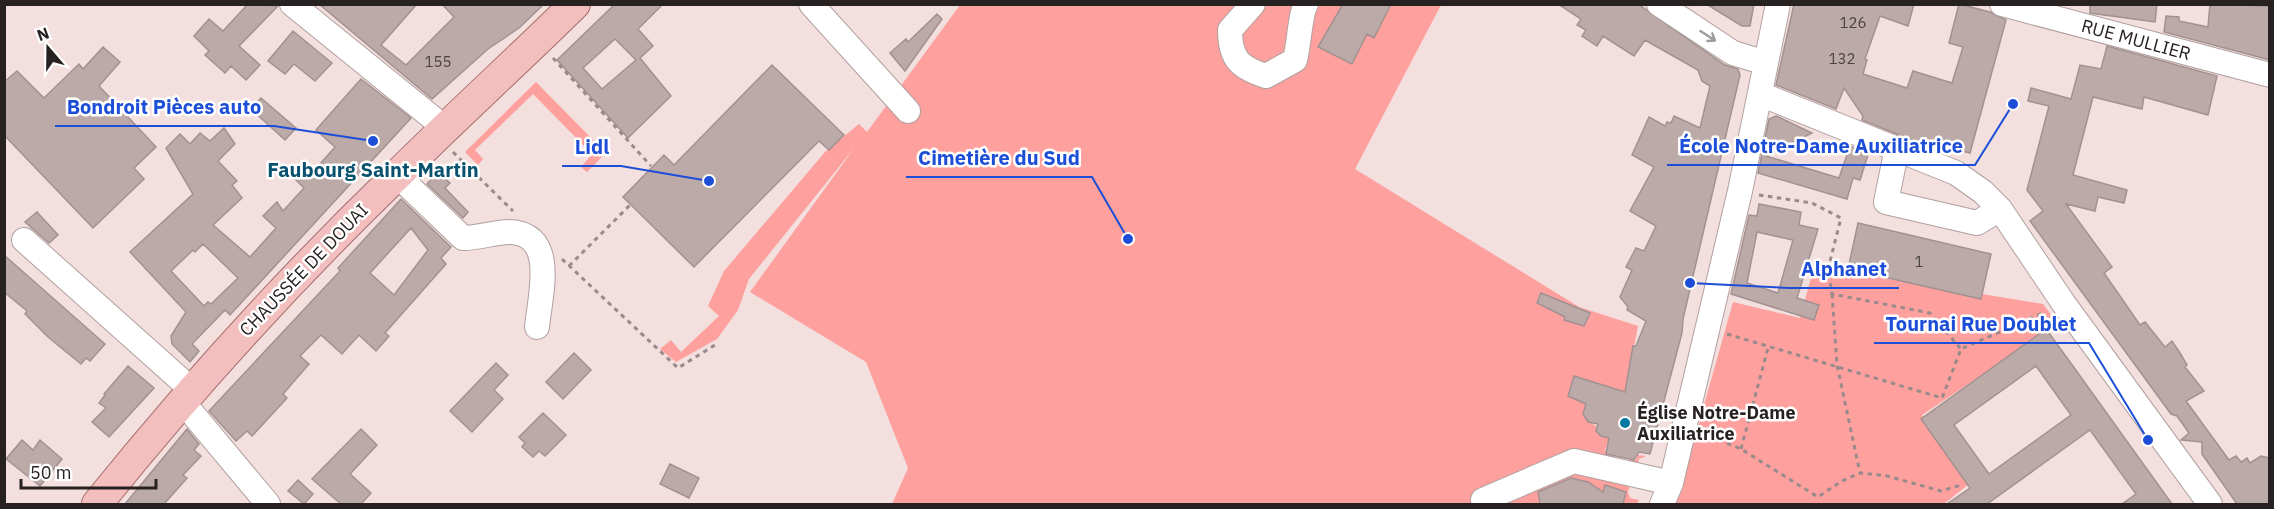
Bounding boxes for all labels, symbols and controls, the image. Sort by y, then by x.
house number: 126 [1839,13,1867,32]
street label: RUE MULLIER [2079,14,2193,65]
north arrow [18,18,78,78]
text: N [34,23,52,45]
one-way arrow [1699,31,1716,43]
house number: 132 [1828,49,1856,68]
house number: 155 [424,52,452,71]
callout: Bondroit Pièces auto [55,88,274,126]
text: Bondroit Pièces auto [67,93,261,120]
callout: École Notre-Dame Auxiliatrice [1667,127,1975,165]
callout: Lidl [562,128,621,166]
text: École Notre-Dame Auxiliatrice [1679,132,1963,159]
text: Lidl [575,133,609,160]
callout: Cimetière du Sud [906,139,1092,177]
text: Cimetière du Sud [918,144,1080,171]
district label: Faubourg Saint-Martin [267,156,479,183]
street label: CHAUSSÉE DE DOUAI [234,198,373,341]
callout: Alphanet [1789,250,1899,288]
house number: 1 [1914,252,1924,271]
text: Alphanet [1801,255,1887,282]
callout: Tournai Rue Doublet [1874,305,2089,343]
text: Tournai Rue Doublet [1885,310,2077,337]
place label: Église Notre-Dame Auxiliatrice [1637,400,1796,445]
marker: Église Notre-Dame Auxiliatrice [1618,416,1632,430]
scale bar [21,452,156,490]
text: 50 m [30,461,72,484]

